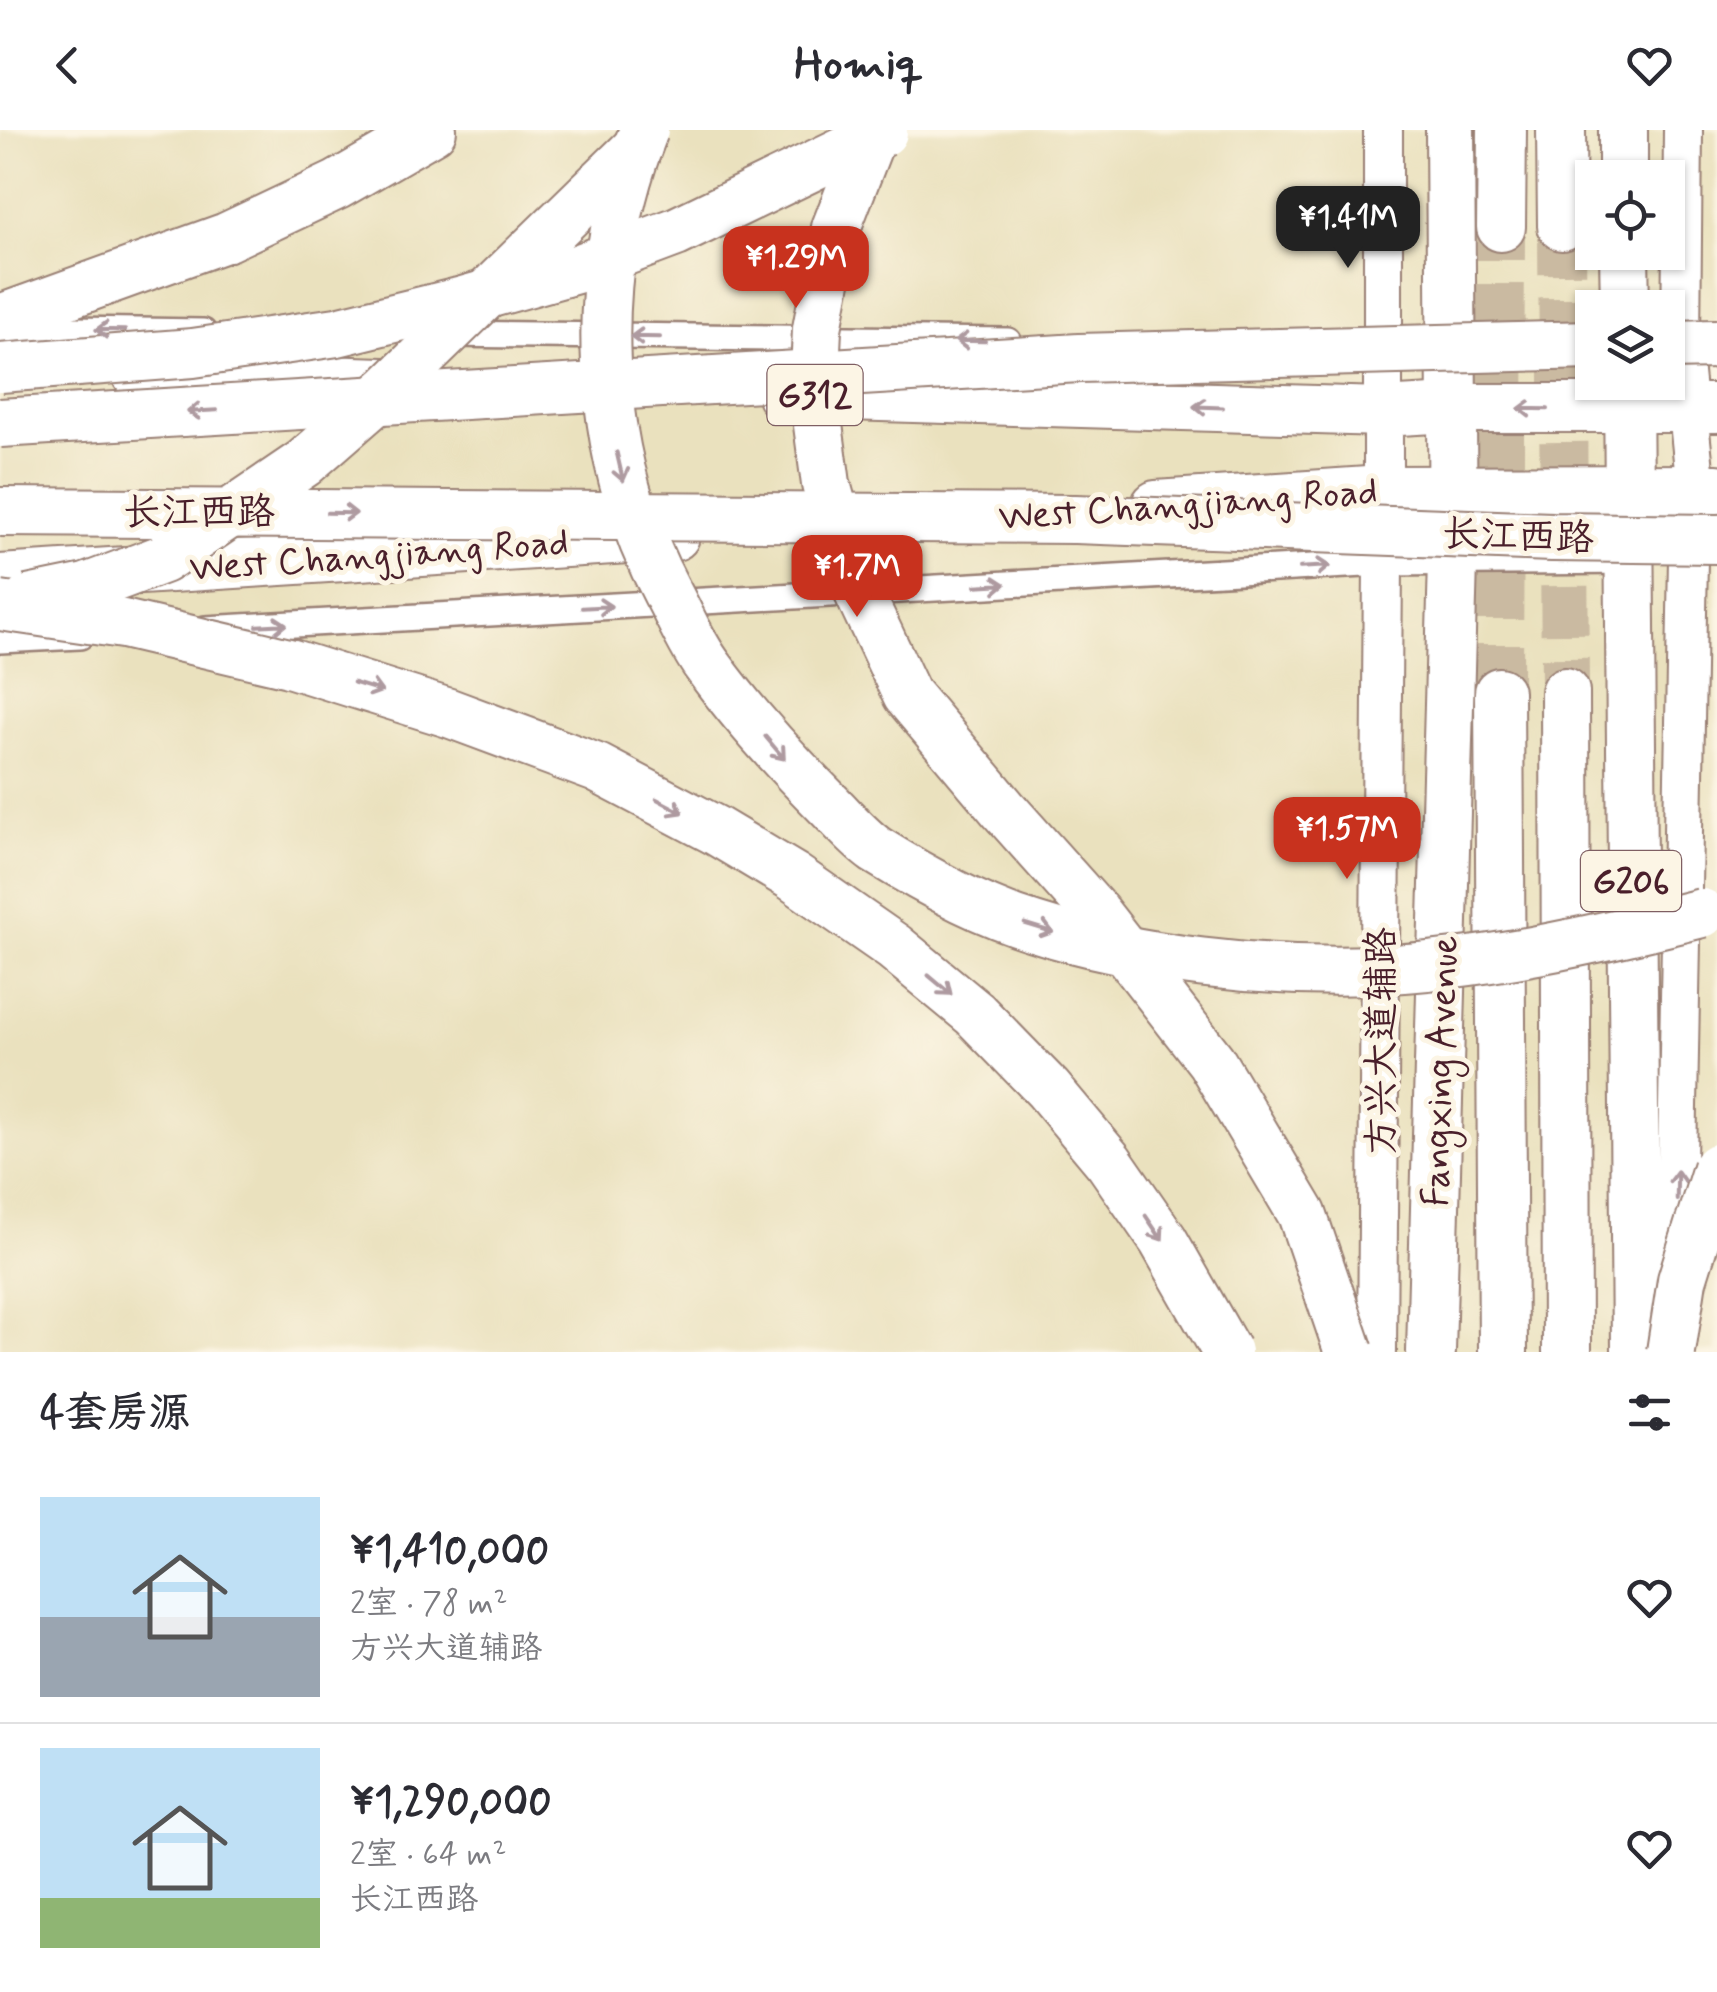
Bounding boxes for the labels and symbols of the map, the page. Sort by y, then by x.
pin: ¥1.41M [1267,186,1429,271]
pin: ¥1.29M [715,226,877,311]
one-way arrow [95,321,127,340]
one-way arrow [630,328,662,346]
one-way arrow [955,331,987,350]
road number: G312 [768,365,862,425]
one-way arrow [1192,397,1224,416]
one-way arrow [1517,400,1549,419]
one-way arrow [186,402,218,421]
one-way arrow [612,450,631,482]
street label: West Changjiang Road [997,468,1379,543]
street label: 长江西路 [123,489,275,538]
one-way arrow [326,503,358,522]
street label: 长江西路 [1441,510,1595,565]
street label: West Changjiang Road [188,519,570,594]
pin: ¥1.7M [787,535,927,620]
one-way arrow [1299,557,1331,576]
one-way arrow [974,575,1007,594]
one-way arrow [580,597,612,616]
one-way arrow [256,615,288,634]
one-way arrow [352,680,383,698]
one-way arrow [763,735,785,761]
one-way arrow [654,797,684,816]
pin: ¥1.57M [1266,797,1428,882]
road number: G206 [1581,851,1681,911]
one-way arrow [1023,920,1054,938]
street label: 方兴大道辅路 [1358,927,1407,1155]
street label: Fangxing Avenue [1412,935,1475,1208]
one-way arrow [927,974,952,997]
one-way arrow [1667,1169,1686,1201]
one-way arrow [1143,1213,1164,1241]

